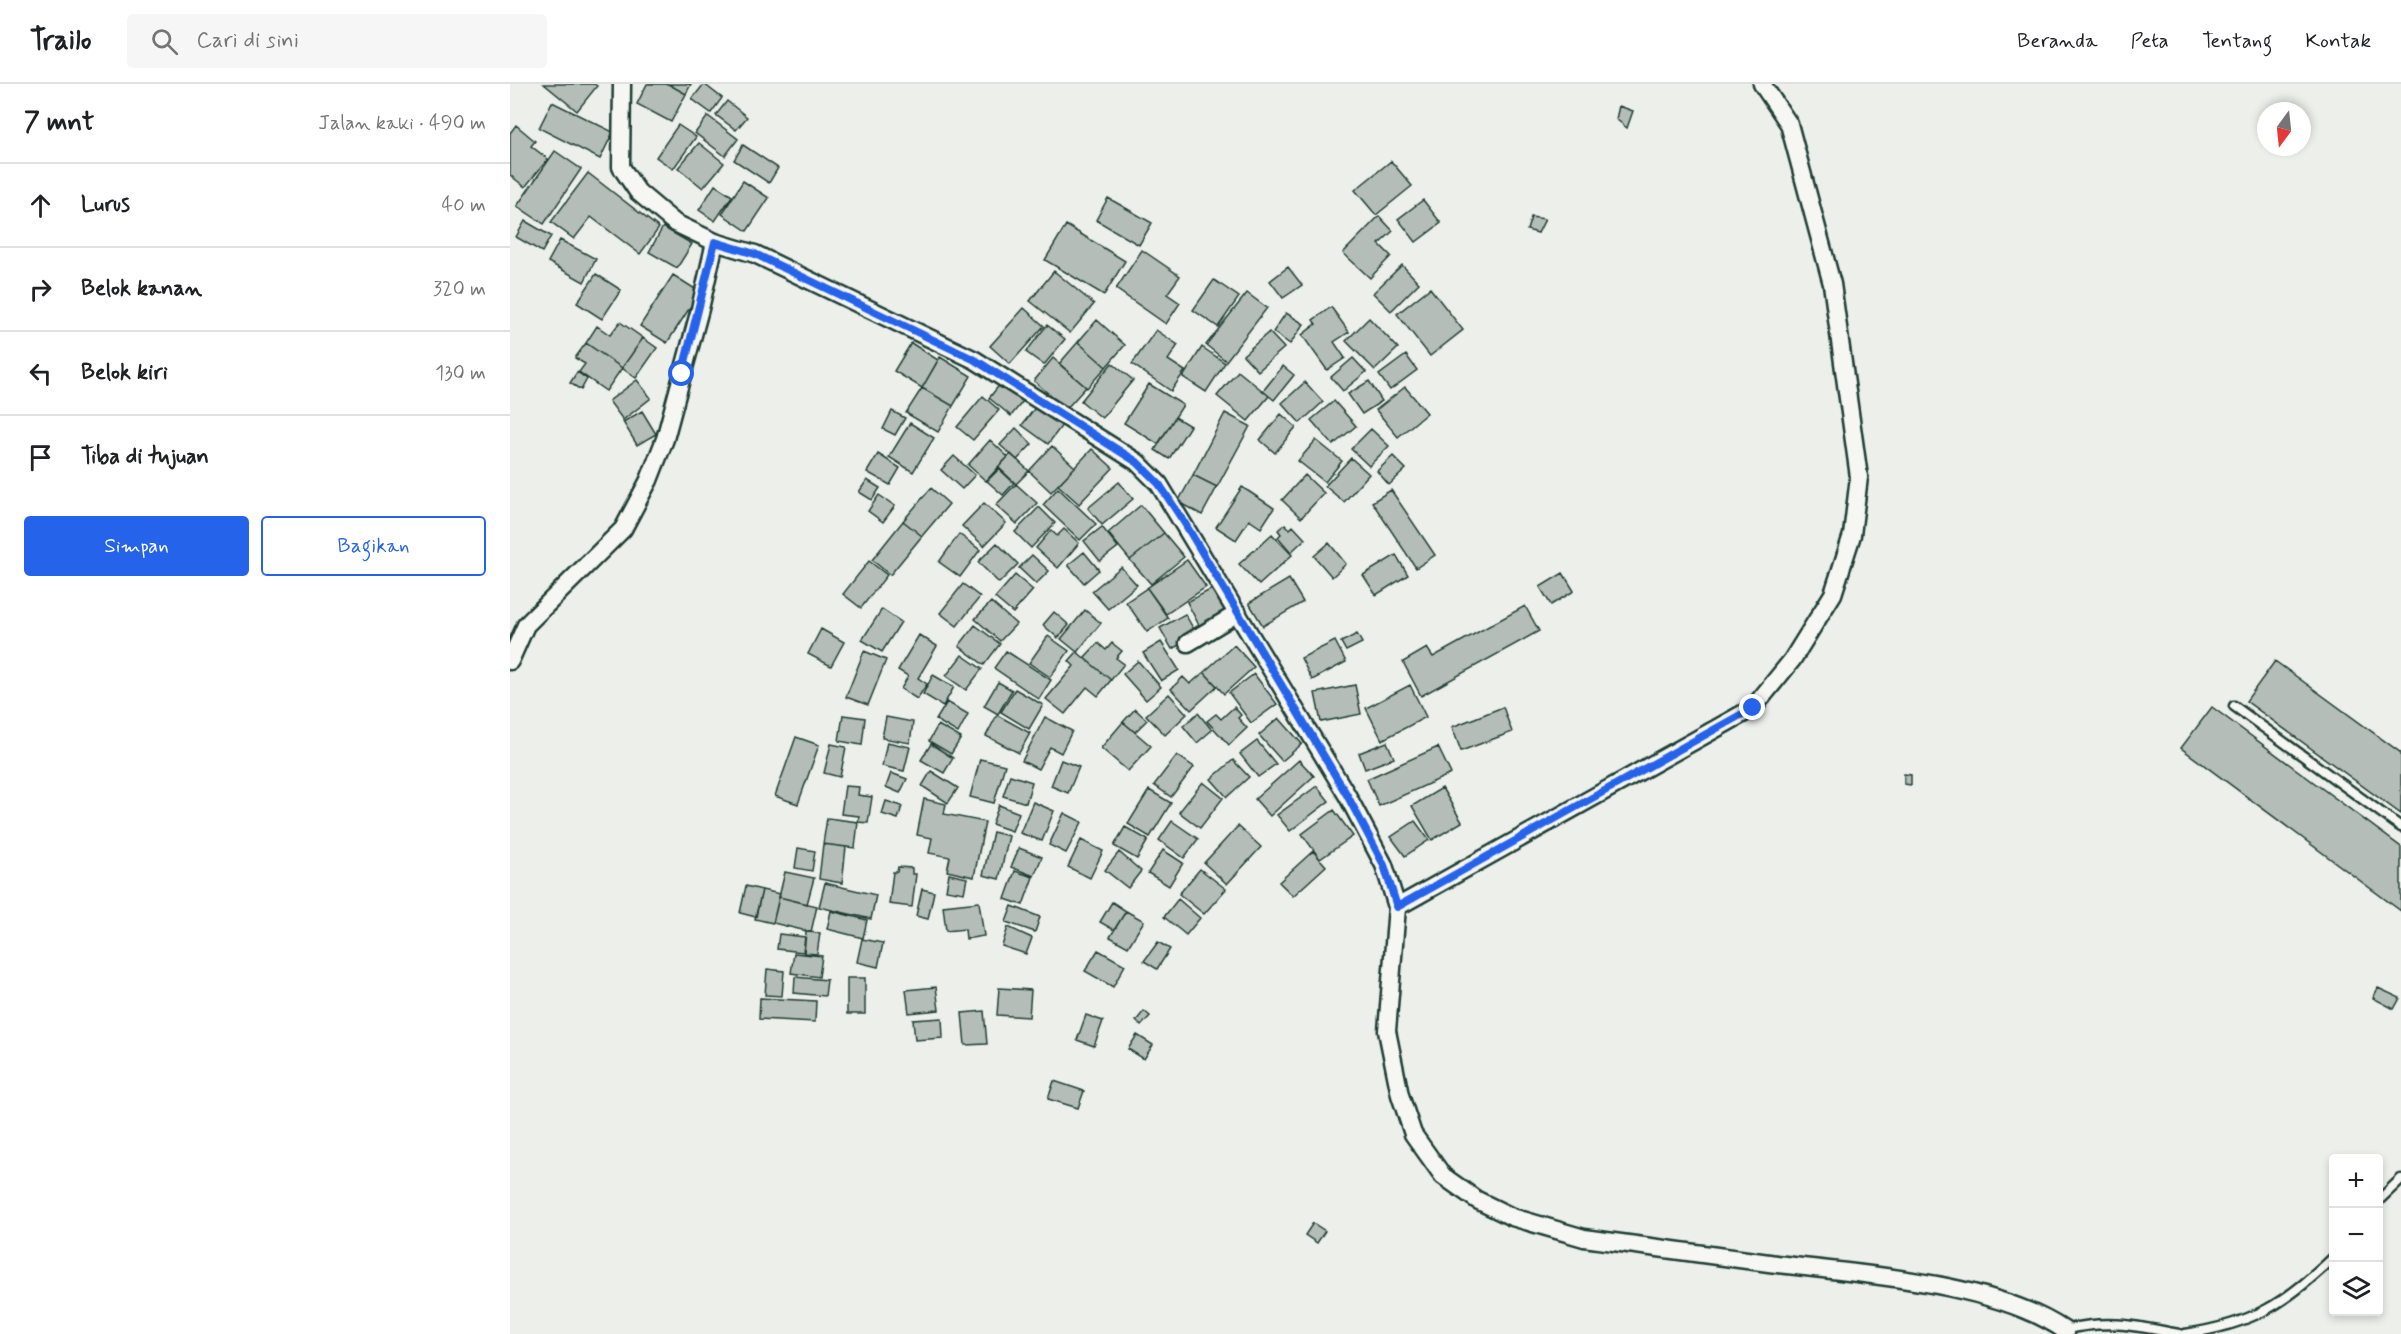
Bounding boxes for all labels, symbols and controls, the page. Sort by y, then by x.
search box [127,14,547,68]
text: Trailo [30,23,91,60]
icon: search [148,25,181,58]
text: Cari di sini [196,27,299,55]
text: Beranda [2017,27,2098,55]
text: Peta [2131,27,2169,55]
text: Tentang [2202,27,2272,55]
text: Kontak [2305,27,2371,55]
north arrow [2257,102,2311,156]
text: 7 mnt [24,106,94,140]
text: Jalan kaki · 490 m [318,110,486,137]
icon: ahead [24,189,57,222]
text: Lurus [81,191,130,219]
text: 40 m [442,192,486,219]
icon: right [24,273,57,306]
text: Belok kanan [81,275,202,303]
text: 320 m [433,276,486,303]
icon: left [24,357,57,390]
text: Belok kiri [81,359,168,387]
text: 130 m [435,360,486,387]
route start [668,360,694,386]
icon: arrive [24,441,57,474]
text: Tiba di tujuan [81,443,209,471]
button: Simpan [24,516,249,576]
button: Bagikan [261,516,486,576]
route end [1739,694,1765,720]
map controls [2329,1154,2383,1316]
button: + [2329,1154,2383,1208]
button: − [2329,1208,2383,1262]
button: layers [2329,1262,2383,1316]

